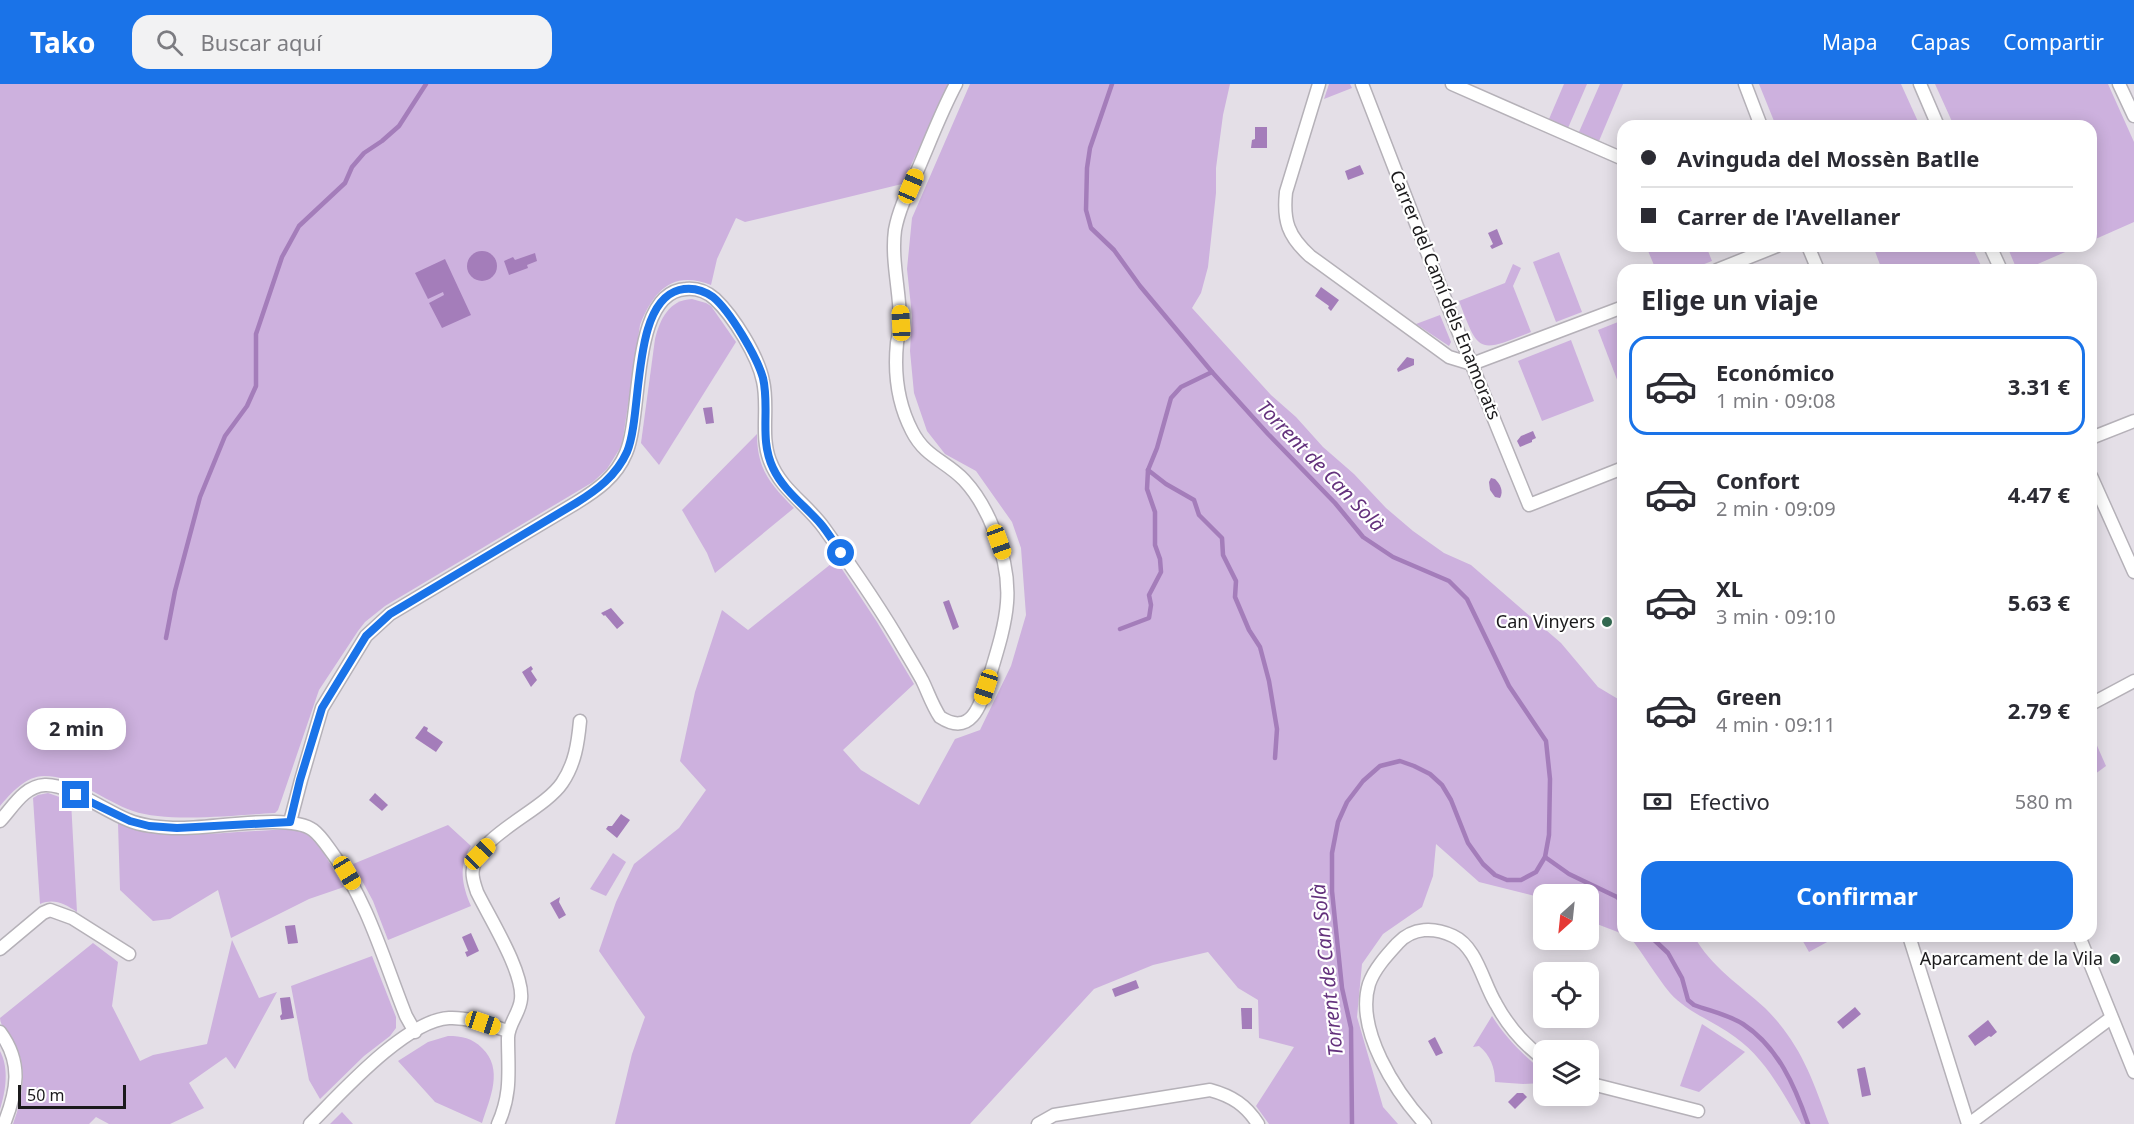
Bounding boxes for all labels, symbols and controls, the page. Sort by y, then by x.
search box [132,15,552,69]
text: Tako [30,23,96,61]
icon: search [153,26,186,59]
text: Buscar aquí [201,27,322,57]
text: Mapa [1822,28,1878,56]
text: Capas [1911,28,1970,56]
text: Compartir [2003,28,2104,56]
text: Avinguda del Mossèn Batlle [1677,143,1979,173]
car [896,166,926,206]
street label: Carrer del Camí dels Enamorats [1385,166,1507,423]
text: Carrer de l'Avellaner [1677,201,1900,231]
text: Elige un viaje [1641,281,1818,318]
car [891,305,911,341]
text: Económico [1716,357,1835,387]
icon: car [1644,359,1698,413]
text: 3.31 € [2008,371,2070,401]
text: 1 min · 09:08 [1716,387,1836,414]
water label: Torrent de Can Solà [1251,394,1391,537]
text: Confort [1716,465,1800,495]
icon: car [1644,467,1698,521]
text: 4.47 € [2008,479,2070,509]
text: 2 min · 09:09 [1716,495,1836,522]
car [984,522,1014,562]
route start [827,539,854,566]
text: XL [1716,573,1743,603]
icon: car [1644,575,1698,629]
text: 5.63 € [2008,587,2070,617]
text: 3 min · 09:10 [1716,603,1836,630]
place label: Can Vinyers [1496,609,1595,633]
marker: Can Vinyers [1600,615,1614,629]
car [972,667,1000,707]
text: Green [1716,681,1782,711]
icon: car [1644,683,1698,737]
text: 2.79 € [2008,695,2070,725]
callout: 2 min [26,708,125,750]
text: 4 min · 09:11 [1716,711,1836,738]
text: 2 min [49,715,104,742]
route end [62,781,89,808]
icon: cash [1641,785,1674,818]
text: Efectivo [1689,786,1770,816]
text: 580 m [2015,788,2073,815]
car [461,835,499,873]
car [330,853,364,893]
button: Confirmar [1641,861,2073,930]
water label: Torrent de Can Solà [1304,882,1349,1058]
north arrow [1533,884,1599,950]
map controls [1533,884,1599,1106]
place label: Aparcament de la Vila [1920,946,2103,970]
marker: Aparcament de la Vila [2108,952,2122,966]
button: locate [1533,962,1599,1028]
car [463,1009,503,1037]
button: layers [1533,1040,1599,1106]
scale bar [18,1082,126,1110]
text: 50 m [27,1084,64,1106]

